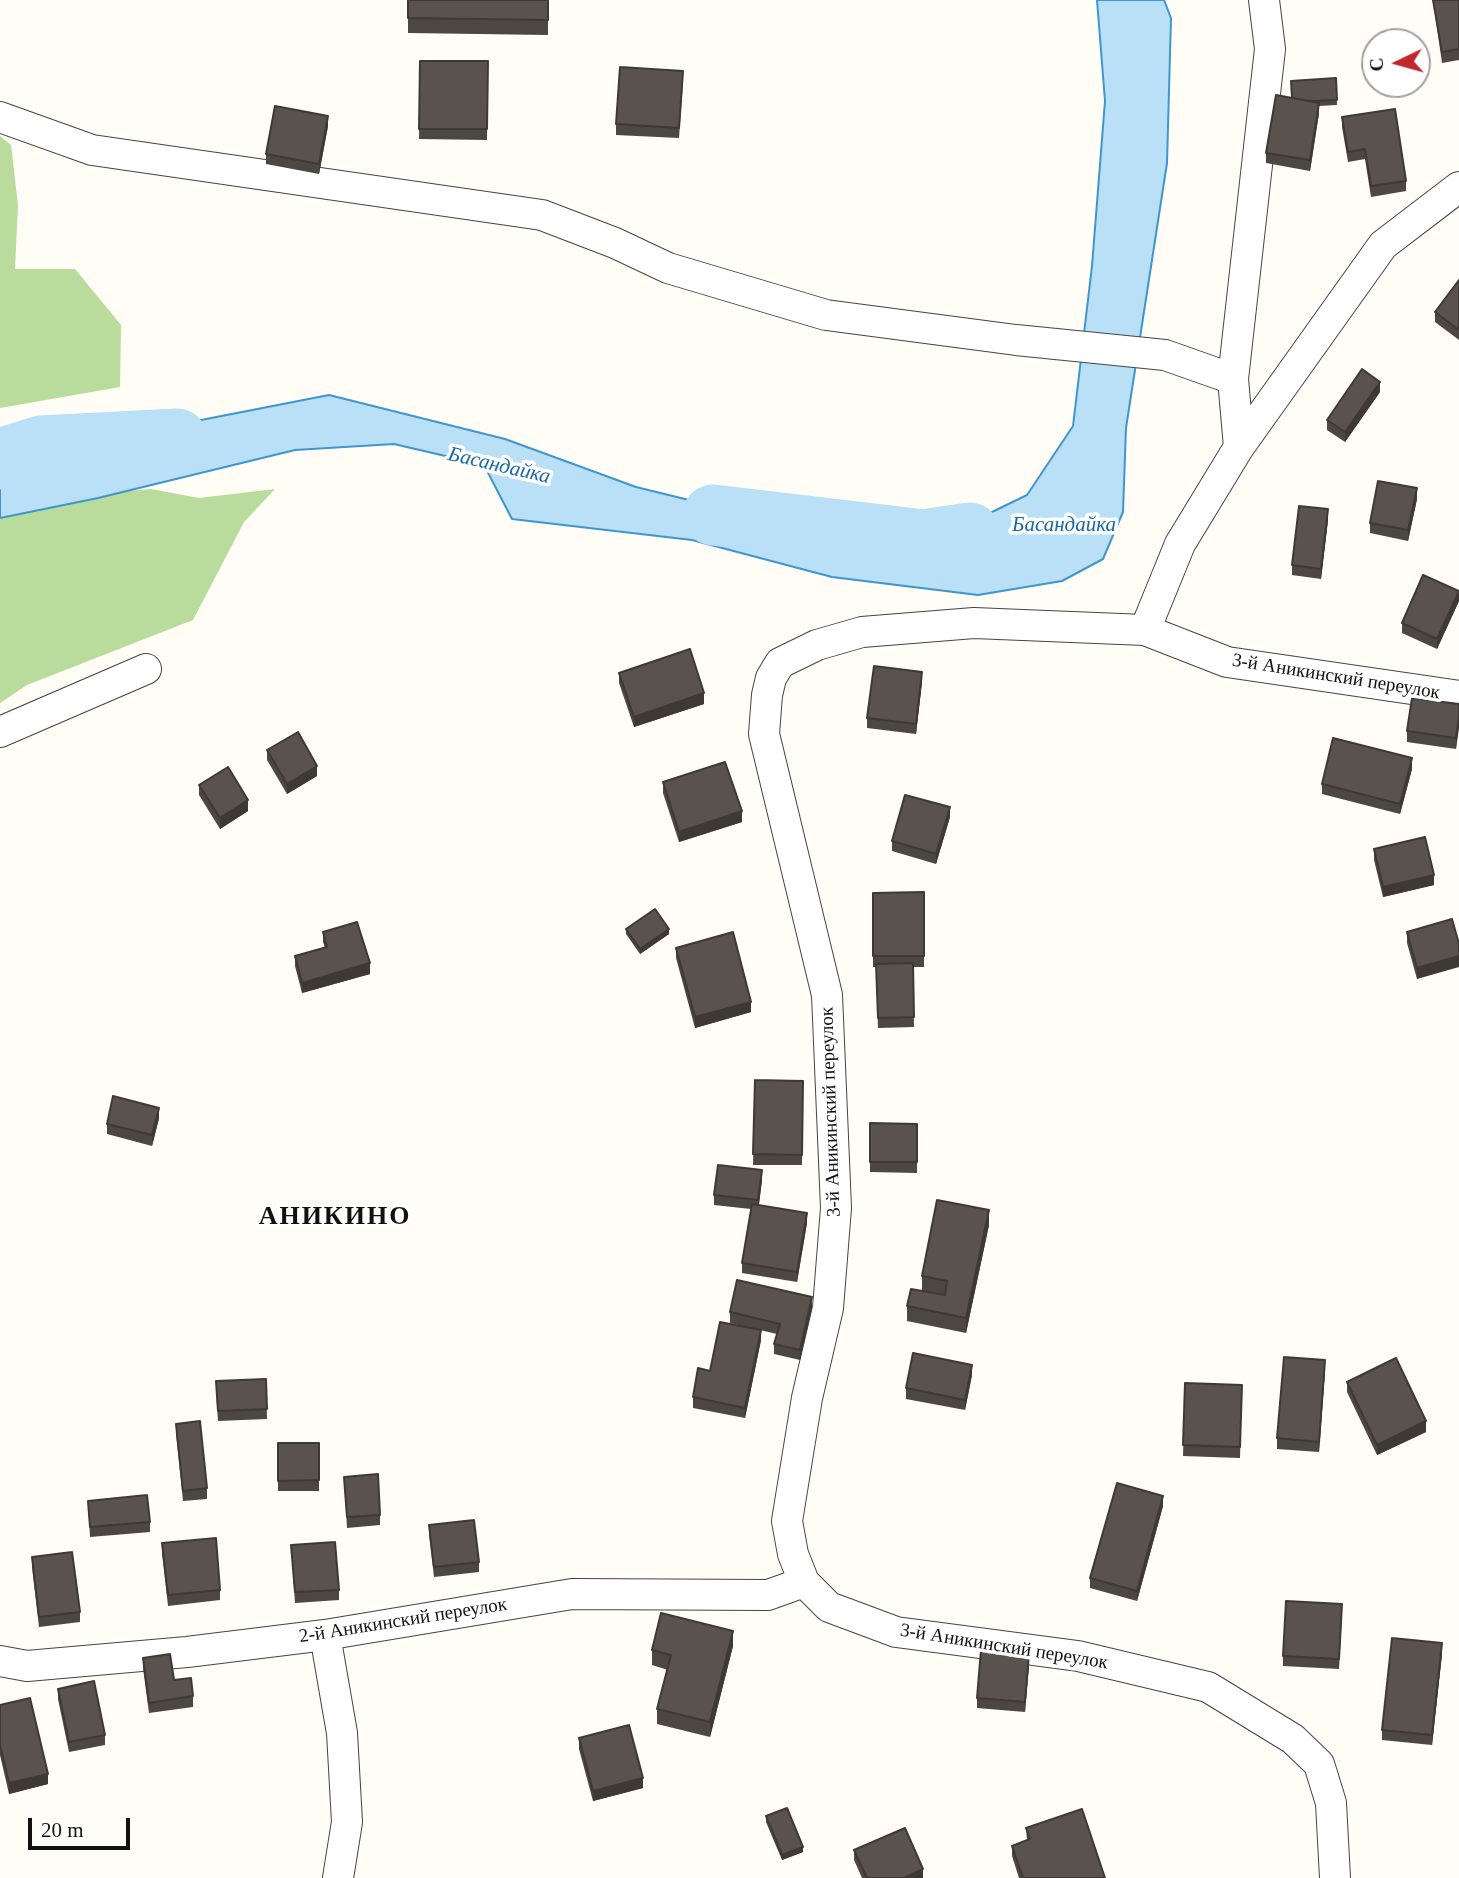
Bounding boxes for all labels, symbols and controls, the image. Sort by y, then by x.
north arrow [1361,28,1431,98]
text: С [1366,57,1388,72]
water label: Басандайка [445,442,553,490]
water label: Басандайка [1012,512,1116,538]
street label: 3-й Аникинский переулок [1230,649,1442,705]
street label: 3-й Аникинский переулок [816,1007,846,1217]
district label: АНИКИНО [260,1201,410,1233]
street label: 2-й Аникинский переулок [297,1593,509,1649]
street label: 3-й Аникинский переулок [898,1619,1110,1675]
scale bar [32,1804,133,1848]
text: 20 m [41,1818,84,1842]

